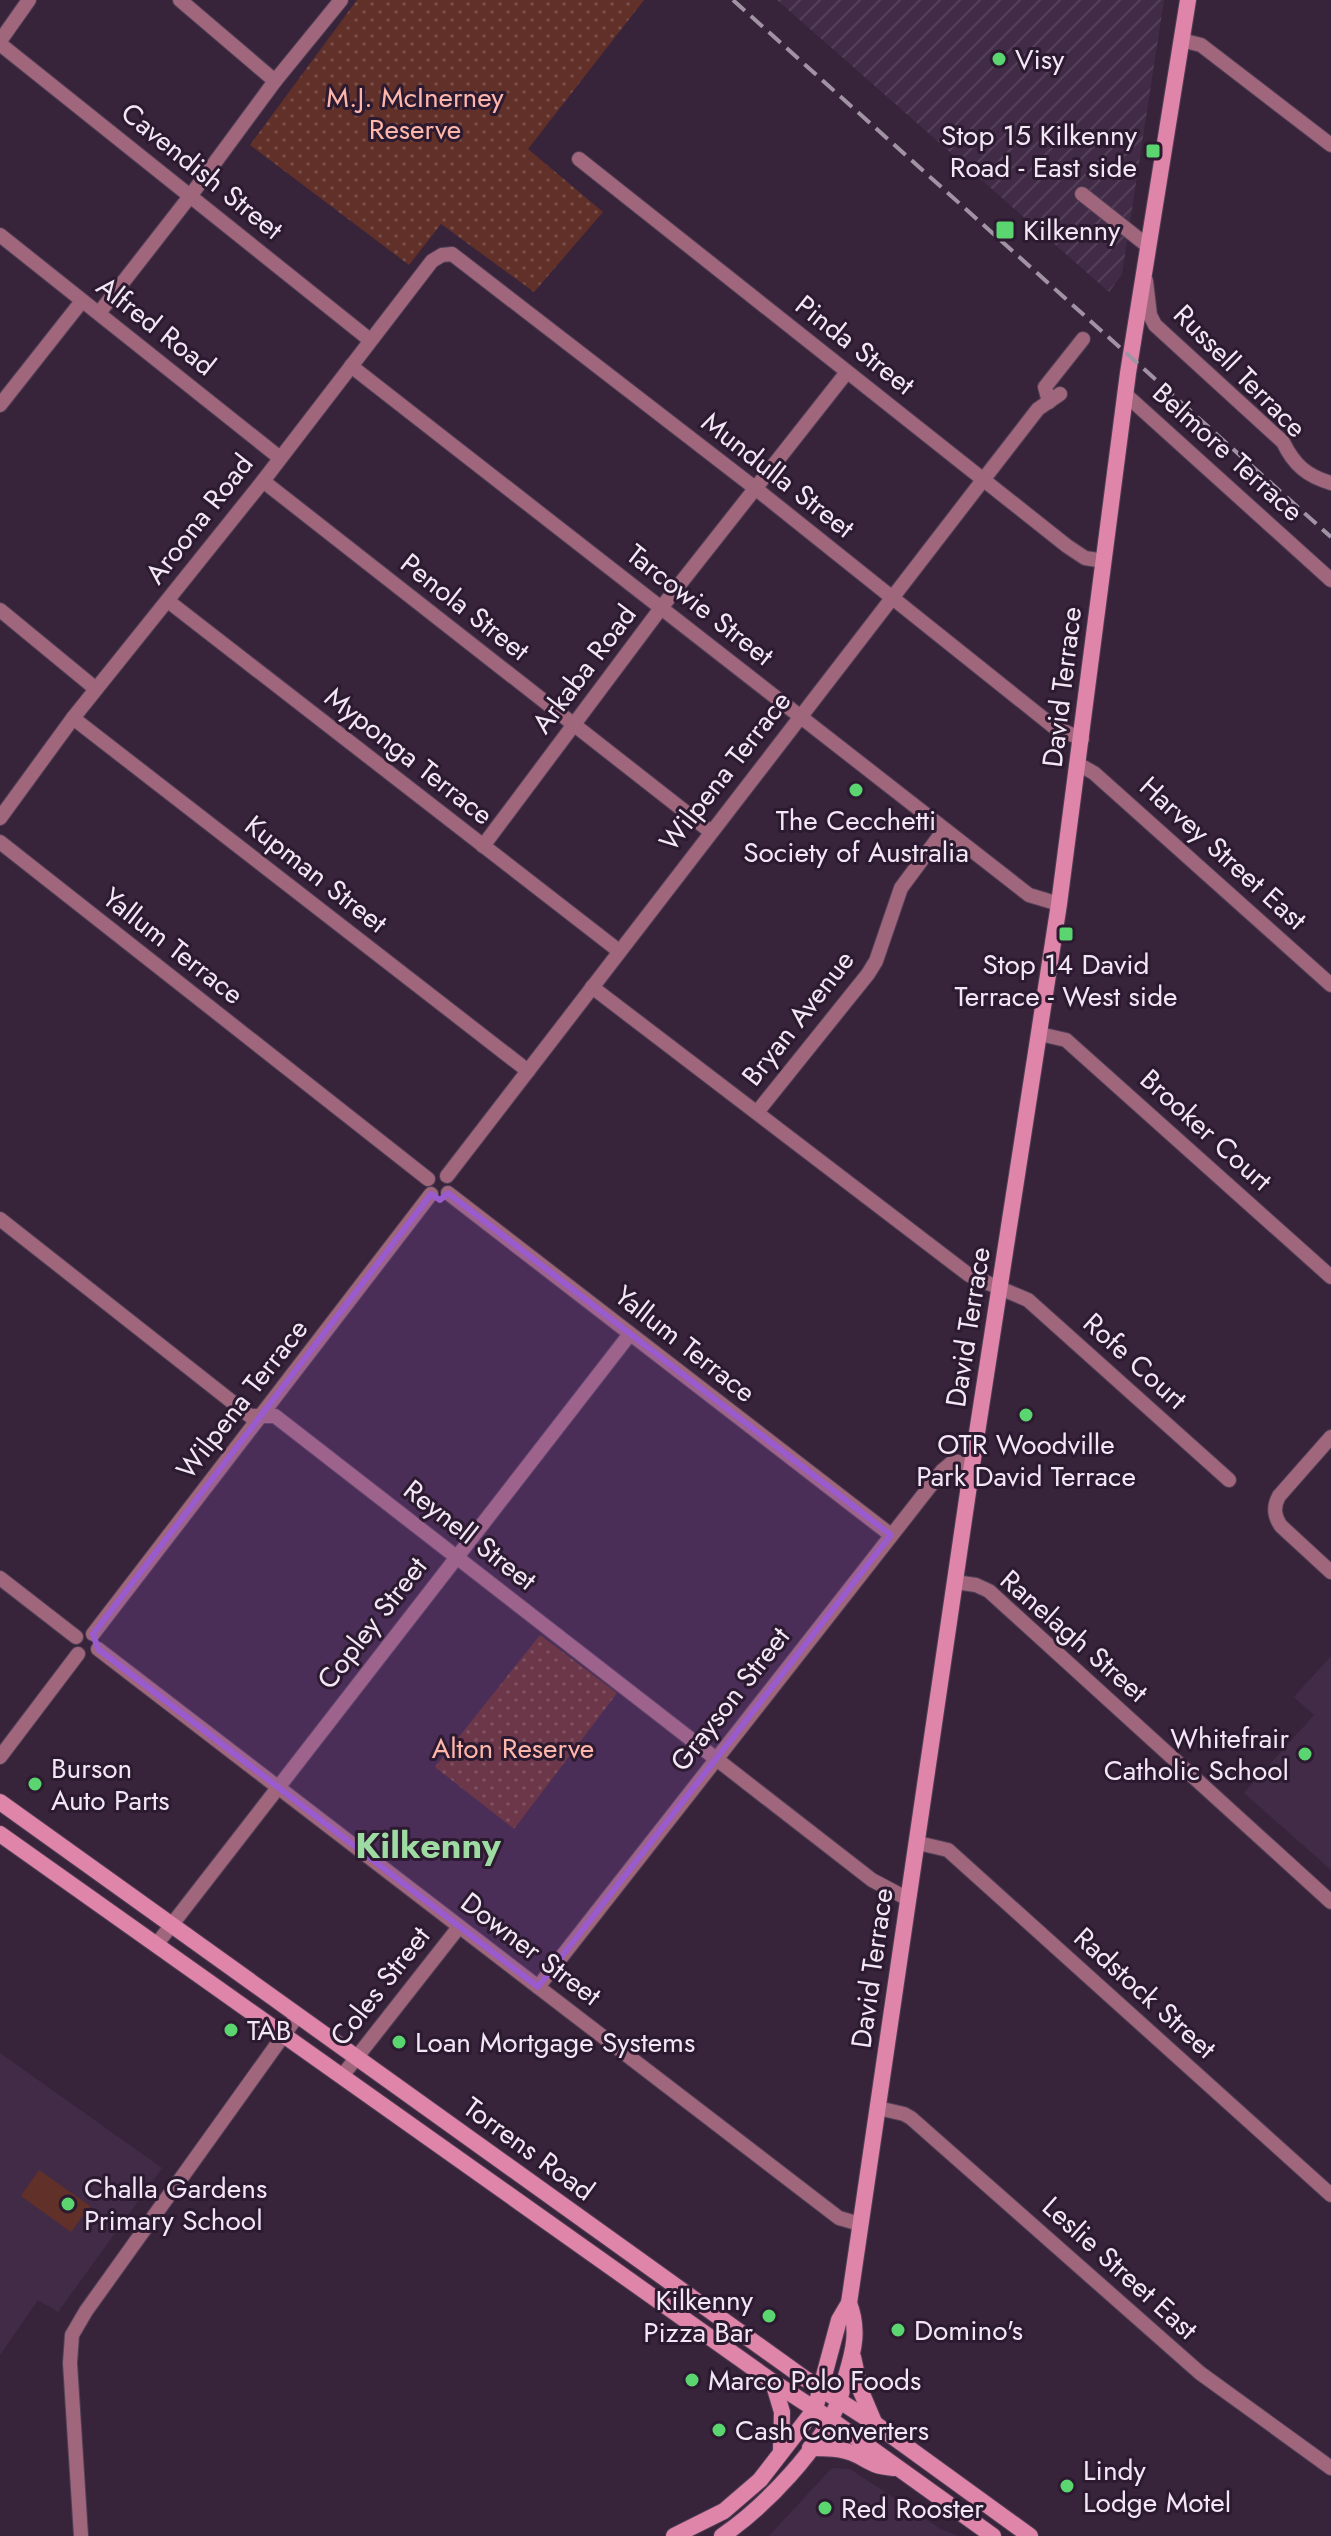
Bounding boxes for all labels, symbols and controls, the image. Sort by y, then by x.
place label: Visy [1015,39,1065,80]
marker: Visy [990,50,1008,68]
park label: M.J. McInerney Reserve [326,77,504,150]
street label: Cavendish Street [112,93,292,249]
place label: Stop 15 Kilkenny Road - East side [941,115,1138,188]
marker: Stop 15 Kilkenny Road - East side [1144,142,1162,160]
place label: Kilkenny [1023,210,1121,251]
marker: Kilkenny [994,219,1016,241]
street label: Alfred Road [88,266,224,386]
street label: Pinda Street [786,285,924,405]
street label: Russell Terrace [1164,295,1316,447]
street label: Belmore Terrace [1143,373,1313,531]
street label: Mundulla Street [693,402,863,548]
street label: Aroona Road [135,445,263,593]
street label: Tarcowie Street [618,534,783,676]
street label: Penola Street [392,543,539,671]
street label: Arkaba Road [522,596,646,742]
street label: David Terrace [1032,604,1092,770]
street label: Myponga Terrace [316,677,502,835]
street label: Wilpena Terrace [649,682,801,860]
street label: Harvey Street East [1130,767,1316,940]
marker: The Cecchetti Society of Australia [847,781,865,799]
place label: The Cecchetti Society of Australia [743,800,969,873]
street label: Kupman Street [236,805,396,943]
street label: Yallum Terrace [94,878,252,1014]
marker: Stop 14 David Terrace - West side [1057,925,1075,943]
street label: Bryan Avenue [732,941,864,1095]
place label: Stop 14 David Terrace - West side [954,944,1178,1017]
street label: Brooker Court [1131,1059,1281,1201]
street label: David Terrace [935,1244,1001,1410]
street label: Yallum Terrace [606,1276,764,1412]
street label: Rofe Court [1074,1303,1196,1419]
street label: Wilpena Terrace [166,1310,318,1488]
marker: OTR Woodville Park David Terrace [1017,1406,1035,1424]
place label: OTR Woodville Park David Terrace [916,1424,1136,1497]
street label: Reynell Street [395,1470,546,1600]
street label: Copley Street [307,1548,437,1698]
street label: Ranelagh Street [991,1560,1157,1712]
street label: Grayson Street [660,1618,800,1780]
place label: Whitefrair Catholic School [1104,1718,1289,1791]
park label: Alton Reserve [432,1728,594,1769]
marker: Whitefrair Catholic School [1296,1745,1314,1763]
place label: Burson Auto Parts [51,1748,170,1821]
marker: Burson Auto Parts [26,1775,44,1793]
district label: Kilkenny [355,1819,502,1871]
street label: Downer Street [452,1882,610,2016]
street label: David Terrace [840,1885,904,2051]
street label: Coles Street [320,1917,440,2055]
street label: Radstock Street [1065,1918,1226,2068]
place label: TAB [247,2010,291,2051]
marker: TAB [222,2021,240,2039]
place label: Loan Mortgage Systems [415,2022,695,2063]
marker: Loan Mortgage Systems [390,2033,408,2051]
street label: Torrens Road [455,2087,603,2211]
place label: Challa Gardens Primary School [84,2168,267,2241]
street label: Leslie Street East [1033,2187,1207,2349]
marker: Challa Gardens Primary School [59,2195,77,2213]
place label: Kilkenny Pizza Bar [643,2280,754,2353]
marker: Kilkenny Pizza Bar [760,2307,778,2325]
place label: Domino's [914,2310,1023,2351]
marker: Domino's [889,2321,907,2339]
place label: Marco Polo Foods [708,2360,921,2401]
marker: Marco Polo Foods [683,2371,701,2389]
place label: Cash Converters [735,2410,929,2451]
marker: Cash Converters [710,2421,728,2439]
place label: Lindy Lodge Motel [1083,2450,1231,2523]
marker: Lindy Lodge Motel [1058,2477,1076,2495]
place label: Red Rooster [841,2488,984,2529]
marker: Red Rooster [816,2499,834,2517]

